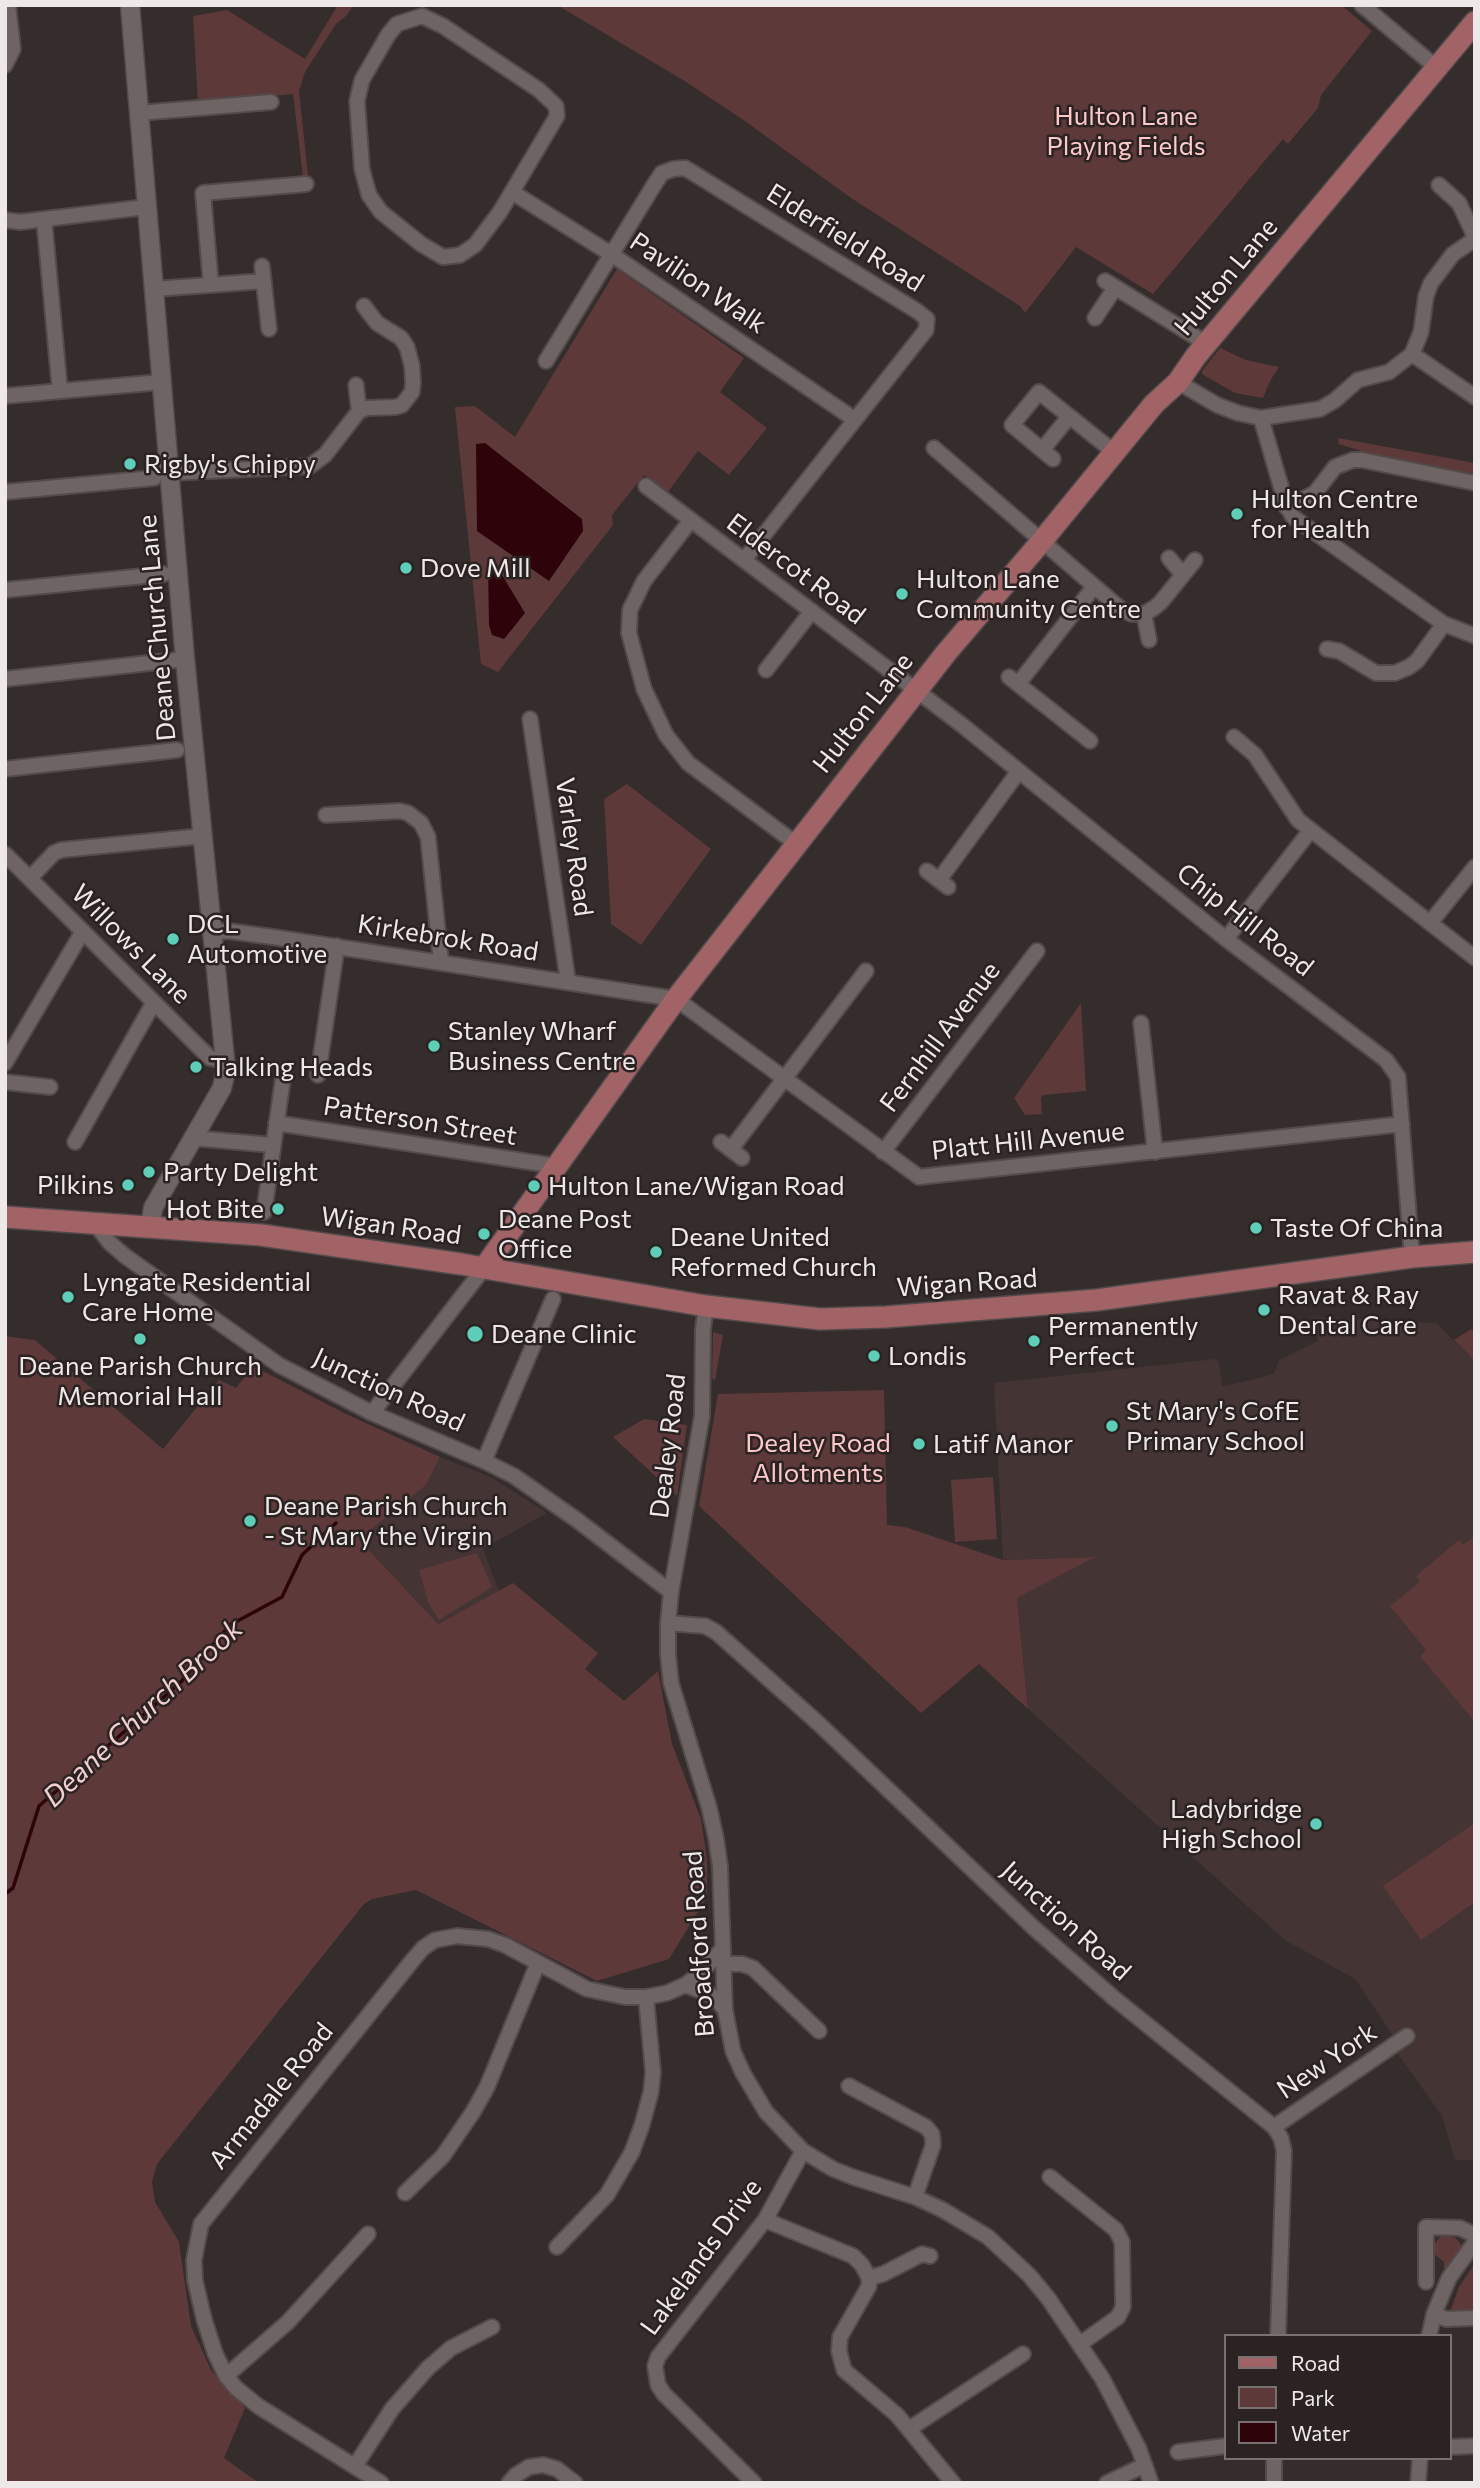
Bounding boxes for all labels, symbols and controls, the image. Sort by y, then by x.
park label: Hulton Lane Playing Fields [1046,100,1206,162]
street label: Elderfield Road [761,177,929,299]
street label: Hulton Lane [1168,212,1284,342]
street label: Pavilion Walk [624,226,772,340]
place label: Rigby's Chippy [144,448,316,480]
marker: Rigby's Chippy [122,456,138,472]
place label: Hulton Centre for Health [1251,483,1418,544]
marker: Hulton Centre for Health [1229,506,1245,522]
street label: Eldercot Road [721,507,871,631]
street label: Deane Church Lane [132,514,182,742]
place label: Dove Mill [420,552,531,584]
marker: Dove Mill [398,560,414,576]
place label: Hulton Lane Community Centre [916,563,1141,624]
marker: Hulton Lane Community Centre [894,586,910,602]
street label: Hulton Lane [807,647,919,779]
street label: Varley Road [549,776,599,918]
street label: Chip Hill Road [1170,857,1320,983]
street label: Willows Lane [65,878,197,1010]
place label: DCL Automotive [187,908,327,970]
street label: Kirkebrok Road [355,908,541,968]
marker: DCL Automotive [165,931,181,947]
street label: Fernhill Avenue [873,956,1007,1118]
place label: Stanley Wharf Business Centre [448,1015,636,1076]
marker: Stanley Wharf Business Centre [426,1038,442,1054]
place label: Talking Heads [210,1051,373,1083]
marker: Talking Heads [188,1059,204,1075]
street label: Patterson Street [321,1090,519,1152]
street label: Platt Hill Avenue [930,1115,1126,1167]
place label: Party Delight [163,1156,318,1188]
marker: Party Delight [141,1164,157,1180]
place label: Pilkins [37,1169,114,1201]
place label: Hulton Lane/Wigan Road [548,1170,844,1202]
marker: Pilkins [120,1177,136,1193]
marker: Hulton Lane/Wigan Road [526,1178,542,1194]
place label: Hot Bite [166,1193,264,1225]
marker: Hot Bite [270,1201,286,1217]
street label: Wigan Road [319,1201,463,1251]
place label: Deane Post Office [498,1203,632,1264]
place label: Taste Of China [1270,1212,1443,1244]
marker: Taste Of China [1248,1220,1264,1236]
place label: Deane United Reformed Church [670,1221,877,1282]
marker: Deane Post Office [476,1226,492,1242]
marker: Deane United Reformed Church [648,1244,664,1260]
street label: Wigan Road [895,1263,1039,1303]
place label: Lyngate Residential Care Home [82,1266,311,1328]
place label: Ravat & Ray Dental Care [1278,1279,1419,1340]
marker: Lyngate Residential Care Home [60,1289,76,1305]
marker: Ravat & Ray Dental Care [1256,1302,1272,1318]
place label: Permanently Perfect [1048,1310,1198,1372]
place label: Deane Clinic [491,1318,637,1350]
marker: Deane Clinic [465,1324,485,1344]
marker: Deane Parish Church Memorial Hall [132,1331,148,1347]
marker: Permanently Perfect [1026,1333,1042,1349]
place label: Londis [888,1340,967,1372]
street label: Junction Road [308,1341,470,1439]
marker: Londis [866,1348,882,1364]
place label: Deane Parish Church Memorial Hall [18,1350,262,1412]
street label: Dealey Road [644,1372,692,1520]
place label: St Mary's CofE Primary School [1126,1395,1305,1456]
marker: St Mary's CofE Primary School [1104,1418,1120,1434]
park label: Dealey Road Allotments [745,1427,891,1488]
place label: Latif Manor [933,1428,1073,1460]
marker: Latif Manor [911,1436,927,1452]
place label: Deane Parish Church - St Mary the Virgin [264,1490,508,1552]
marker: Deane Parish Church - St Mary the Virgin [242,1513,258,1529]
water label: Deane Church Brook [36,1612,250,1814]
place label: Ladybridge High School [1161,1793,1302,1854]
marker: Ladybridge High School [1308,1816,1324,1832]
street label: Broadford Road [677,1850,721,2038]
street label: Junction Road [995,1855,1137,1987]
street label: New York [1271,2016,1383,2106]
street label: Armadale Road [202,2017,340,2175]
street label: Lakelands Drive [634,2173,768,2341]
legend [1224,2334,1452,2460]
text: Road [1291,2350,1340,2375]
text: Park [1291,2385,1335,2410]
text: Water [1291,2420,1350,2445]

